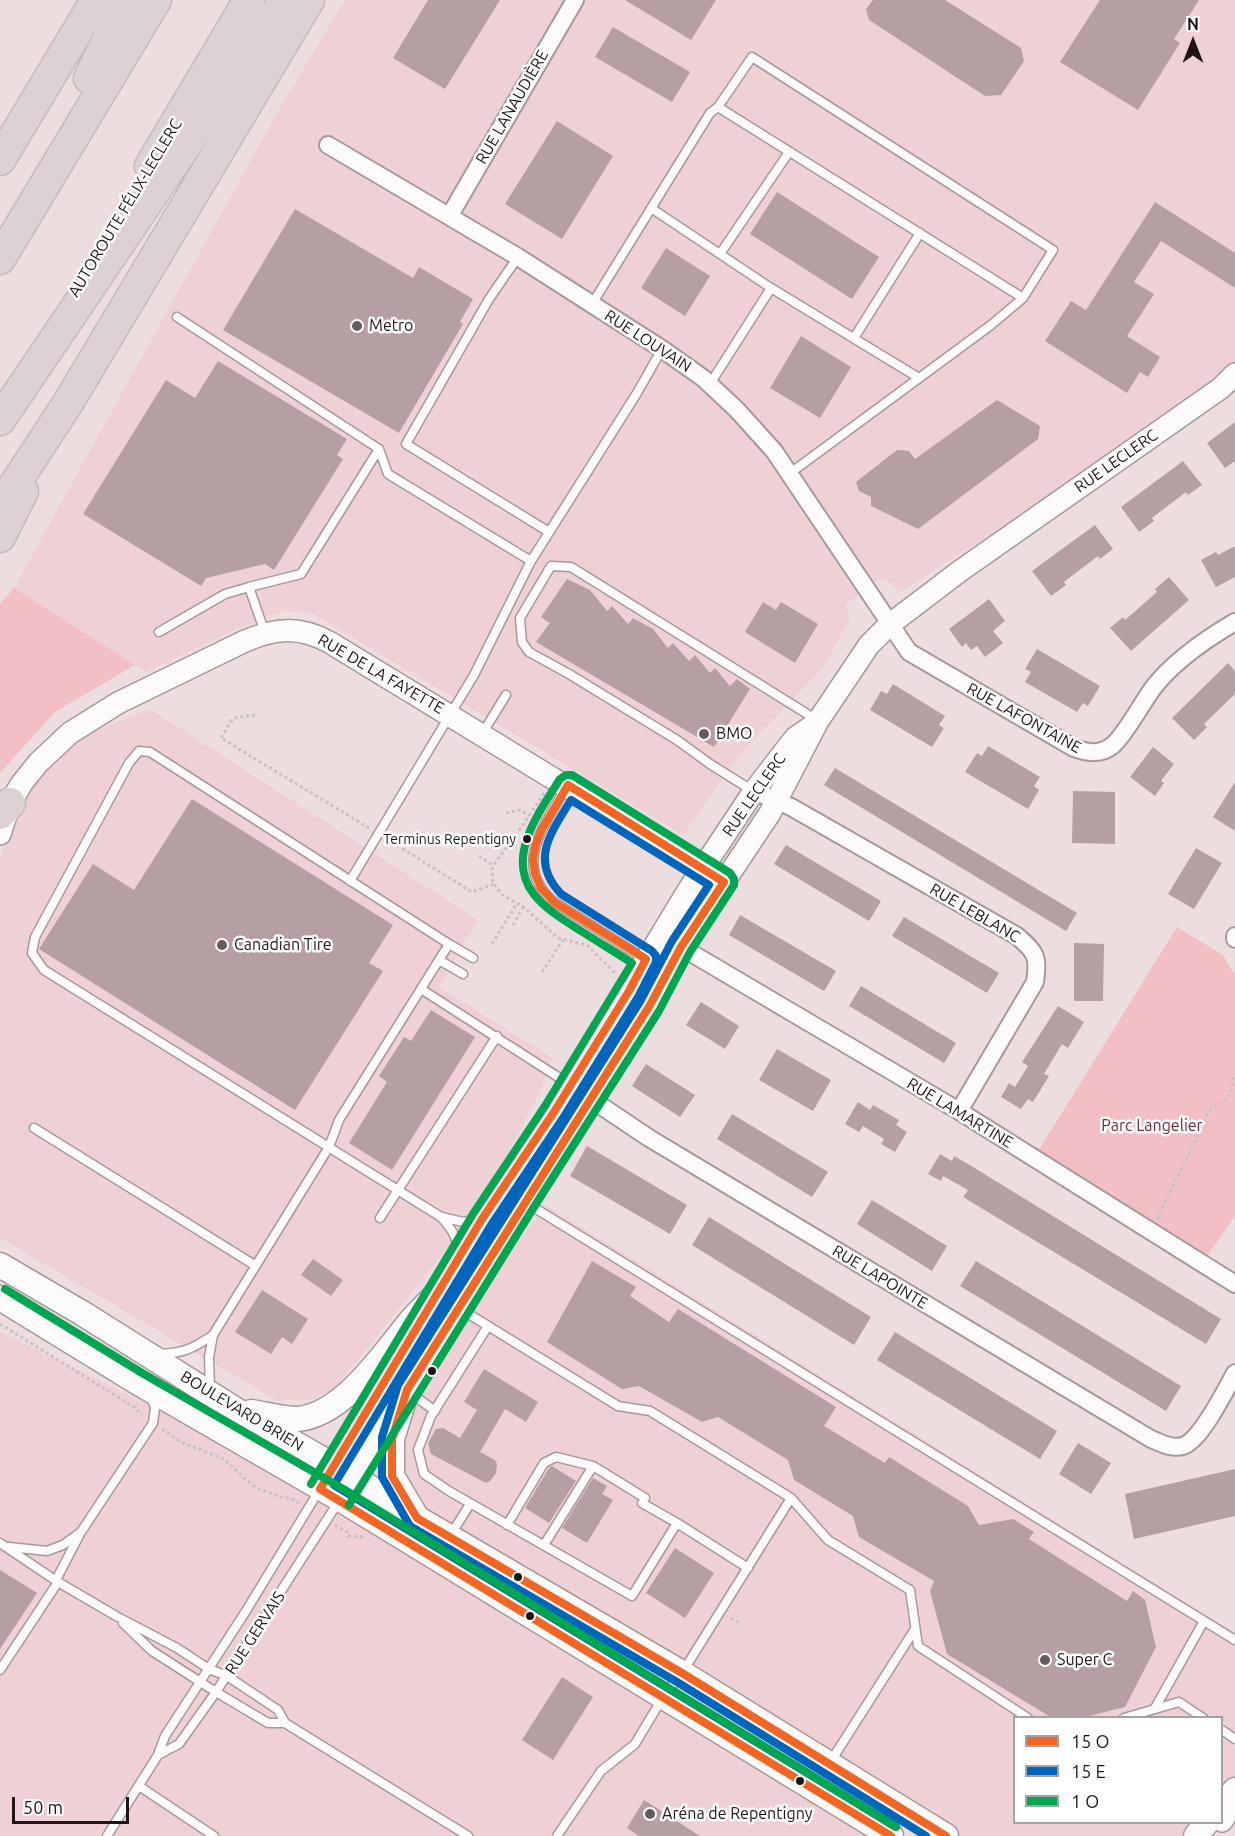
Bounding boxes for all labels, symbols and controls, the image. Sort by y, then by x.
north arrow [1163,12,1223,72]
text: N [1187,15,1199,33]
street label: RUE LANAUDIÈRE [472,47,552,167]
street label: AUTOROUTE FÉLIX-LECLERC [64,115,186,301]
street label: RUE LOUVAIN [601,306,695,376]
place label: Metro [369,316,413,336]
marker: Metro [350,319,364,333]
street label: RUE LECLERC [1071,425,1161,497]
street label: RUE DE LA FAYETTE [314,630,448,718]
street label: RUE LAFONTAINE [964,679,1084,757]
place label: BMO [716,724,752,744]
marker: BMO [697,727,711,741]
street label: RUE LECLERC [718,750,790,840]
place label: Terminus Repentigny [383,831,516,847]
marker: Terminus Repentigny [521,833,533,845]
street label: RUE LEBLANC [926,879,1024,947]
place label: Canadian Tire [234,935,332,955]
marker: Canadian Tire [215,938,229,952]
street label: RUE LAMARTINE [904,1074,1016,1152]
park label: Parc Langelier [1101,1116,1203,1136]
street label: RUE LAPOINTE [829,1241,931,1313]
unlabelled marker [426,1365,438,1377]
street label: BOULEVARD BRIEN [177,1367,307,1455]
unlabelled marker [512,1571,524,1583]
street label: RUE GERVAIS [221,1588,289,1678]
unlabelled marker [524,1610,536,1622]
place label: Super C [1057,1650,1112,1670]
marker: Super C [1038,1653,1052,1667]
legend [1013,1716,1223,1824]
text: 15 O [1071,1731,1109,1751]
text: 15 E [1071,1761,1106,1781]
unlabelled marker [794,1775,806,1787]
scale bar [15,1785,132,1823]
text: 1 O [1071,1791,1099,1811]
text: 50 m [23,1797,63,1817]
place label: Aréna de Repentigny [662,1804,812,1824]
marker: Aréna de Repentigny [643,1807,657,1821]

